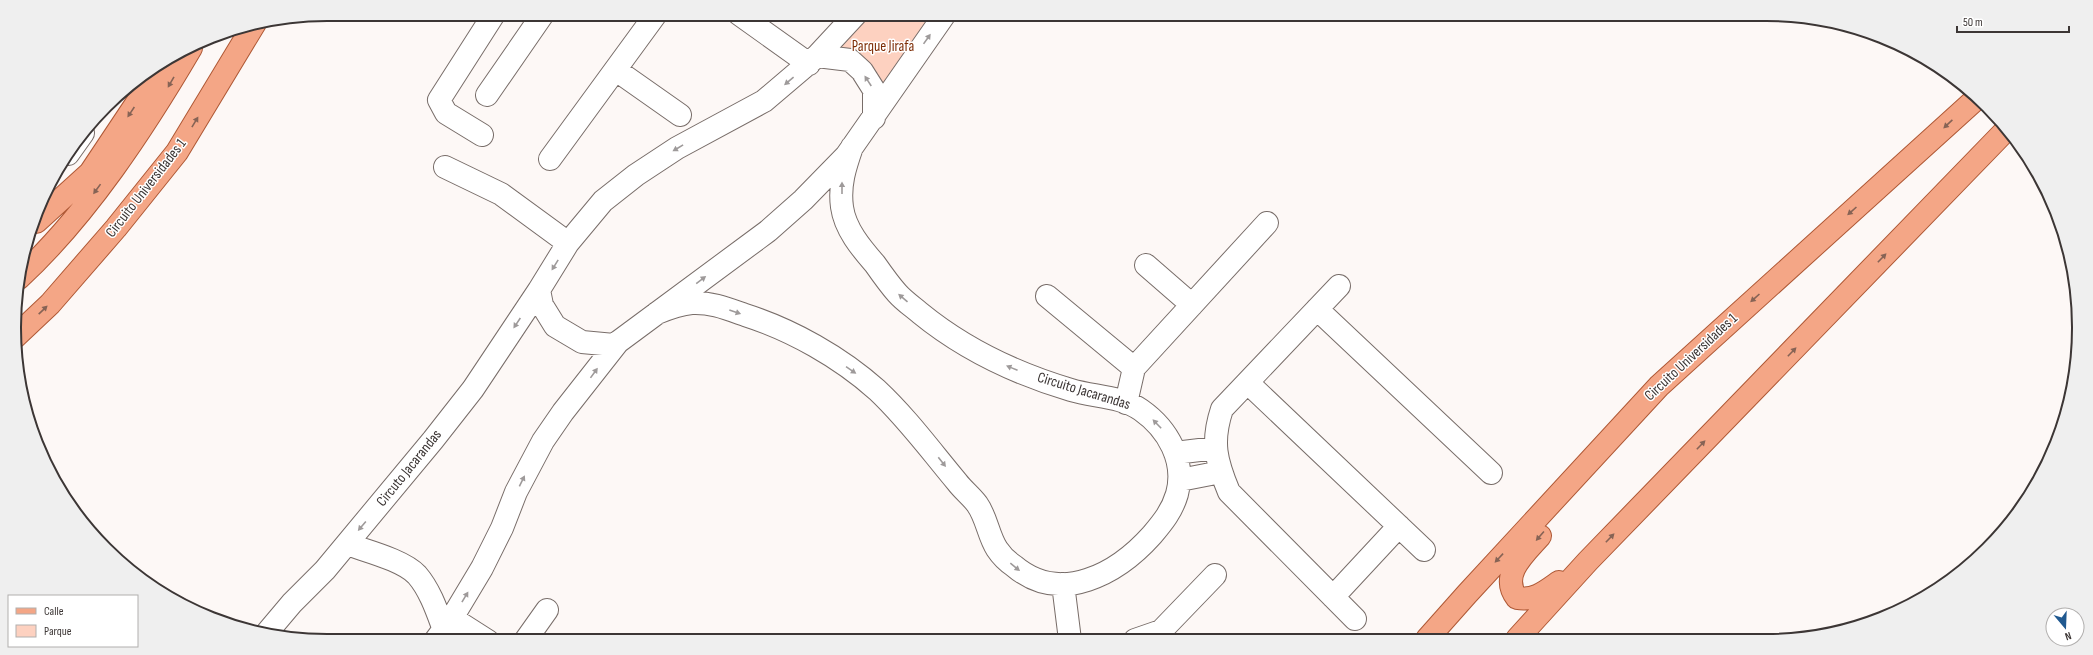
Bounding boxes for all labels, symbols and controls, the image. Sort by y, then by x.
scale bar [1957,8,2069,34]
text: 50 m [1963,15,1983,30]
one-way arrow [923,34,931,45]
park label: Parque Jirafa [852,37,914,56]
one-way arrow [167,76,174,88]
one-way arrow [783,76,794,85]
one-way arrow [864,76,872,86]
one-way arrow [127,107,135,117]
one-way arrow [191,117,199,127]
one-way arrow [1944,119,1953,128]
street label: Circuito Universidades 1 [102,134,191,241]
one-way arrow [673,144,683,152]
one-way arrow [839,181,845,194]
one-way arrow [93,184,101,194]
one-way arrow [1847,207,1857,216]
one-way arrow [1877,253,1887,263]
one-way arrow [551,259,558,271]
one-way arrow [695,276,706,284]
one-way arrow [1750,293,1760,303]
one-way arrow [897,294,908,303]
one-way arrow [38,305,48,315]
one-way arrow [730,309,742,315]
street label: Circuito Universidades 1 [1641,309,1742,405]
one-way arrow [513,318,521,328]
one-way arrow [1787,347,1797,357]
one-way arrow [1005,364,1017,370]
one-way arrow [845,366,856,374]
one-way arrow [590,368,598,378]
street label: Circuito Jacarandas [1035,368,1133,414]
one-way arrow [1152,419,1162,429]
street label: Circuto Jacarandas [372,426,446,510]
one-way arrow [1696,440,1706,450]
one-way arrow [937,457,946,468]
one-way arrow [519,475,525,486]
one-way arrow [357,521,366,531]
one-way arrow [1535,531,1544,542]
one-way arrow [1605,533,1615,543]
one-way arrow [1495,553,1504,564]
one-way arrow [1010,563,1020,572]
one-way arrow [461,591,468,603]
legend [8,595,138,647]
text: Calle [44,604,64,619]
north arrow [2045,607,2085,647]
text: Parque [44,624,72,639]
text: N [2063,629,2073,643]

